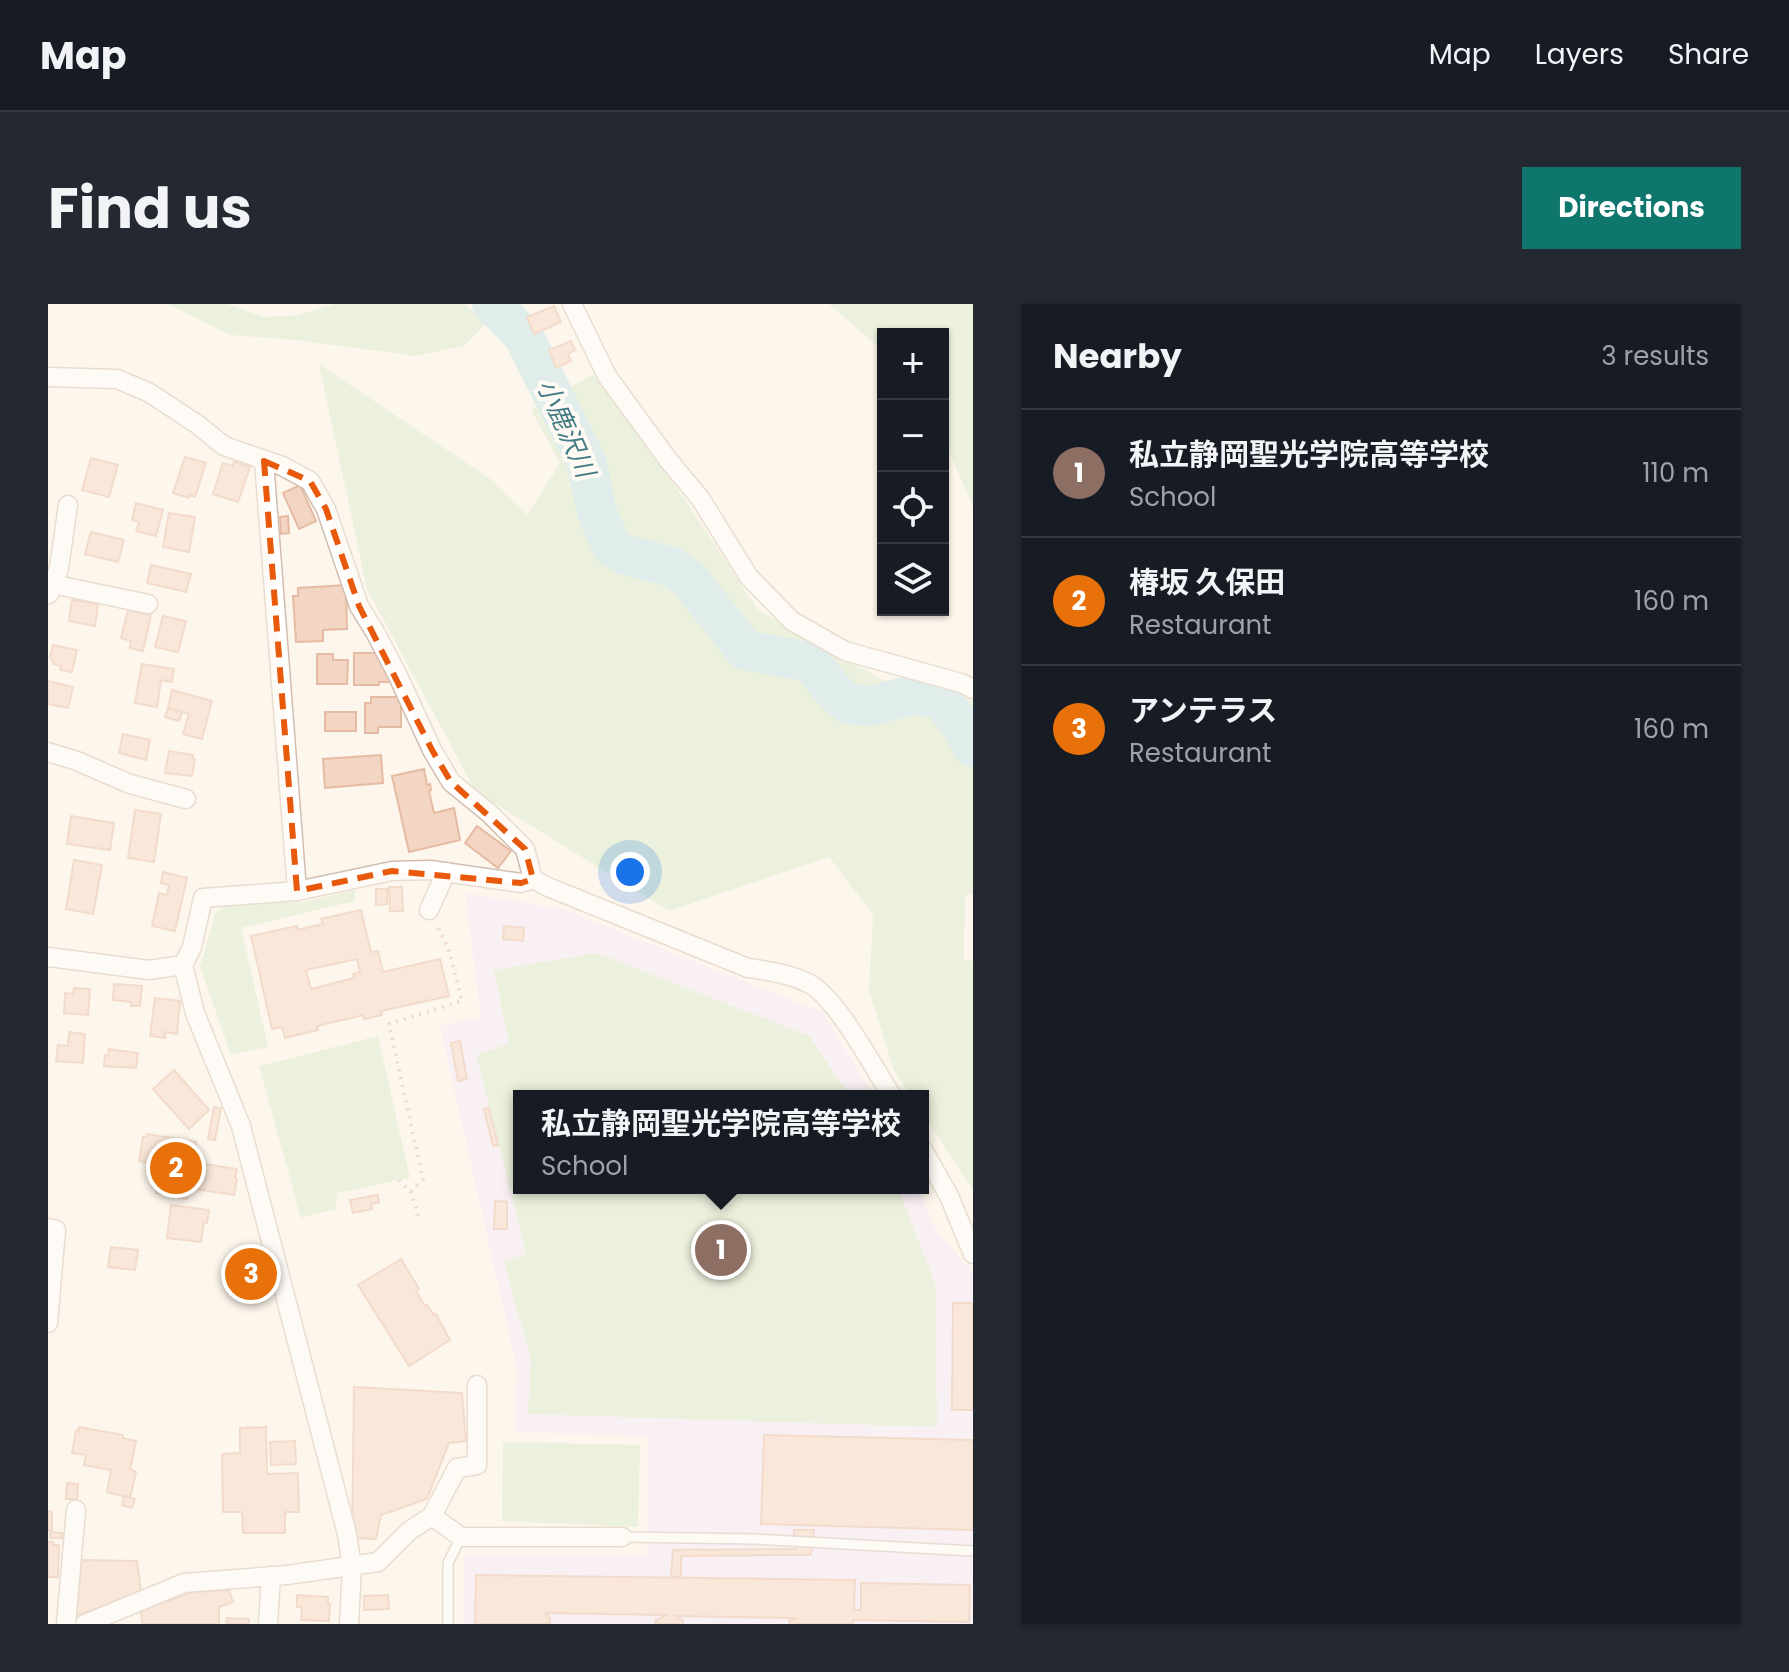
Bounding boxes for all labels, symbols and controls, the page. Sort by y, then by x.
text: Map [40,29,127,82]
text: Map [1429,35,1491,74]
text: Layers [1535,35,1624,74]
text: Share [1668,35,1749,74]
button: Directions [1522,167,1741,249]
text: Find us [48,169,252,248]
map controls [877,328,949,616]
button: + [877,328,949,400]
text: Nearby [1053,332,1182,380]
text: 3 results [1601,338,1709,374]
water label: 小鹿沢川 [528,373,605,486]
button: − [877,400,949,472]
text: 私立静岡聖光学院高等学校 [1129,433,1489,476]
text: 1 [1074,455,1084,491]
text: 110 m [1642,455,1709,491]
button: locate [877,472,949,544]
text: School [1129,479,1216,515]
button: layers [877,544,949,616]
text: 椿坂 久保田 [1129,561,1285,604]
text: 2 [1072,583,1086,619]
text: 160 m [1634,583,1709,619]
text: Restaurant [1129,607,1272,643]
text: アンテラス [1129,689,1277,732]
text: 3 [1071,711,1087,747]
text: 160 m [1634,711,1709,747]
text: Restaurant [1129,735,1272,771]
your location [610,852,650,892]
popup [513,1090,929,1194]
text: 私立静岡聖光学院高等学校 [541,1102,901,1145]
pin: 2 [150,1138,202,1198]
text: School [541,1148,628,1184]
pin: 1 [695,1220,747,1280]
pin: 3 [225,1244,277,1304]

